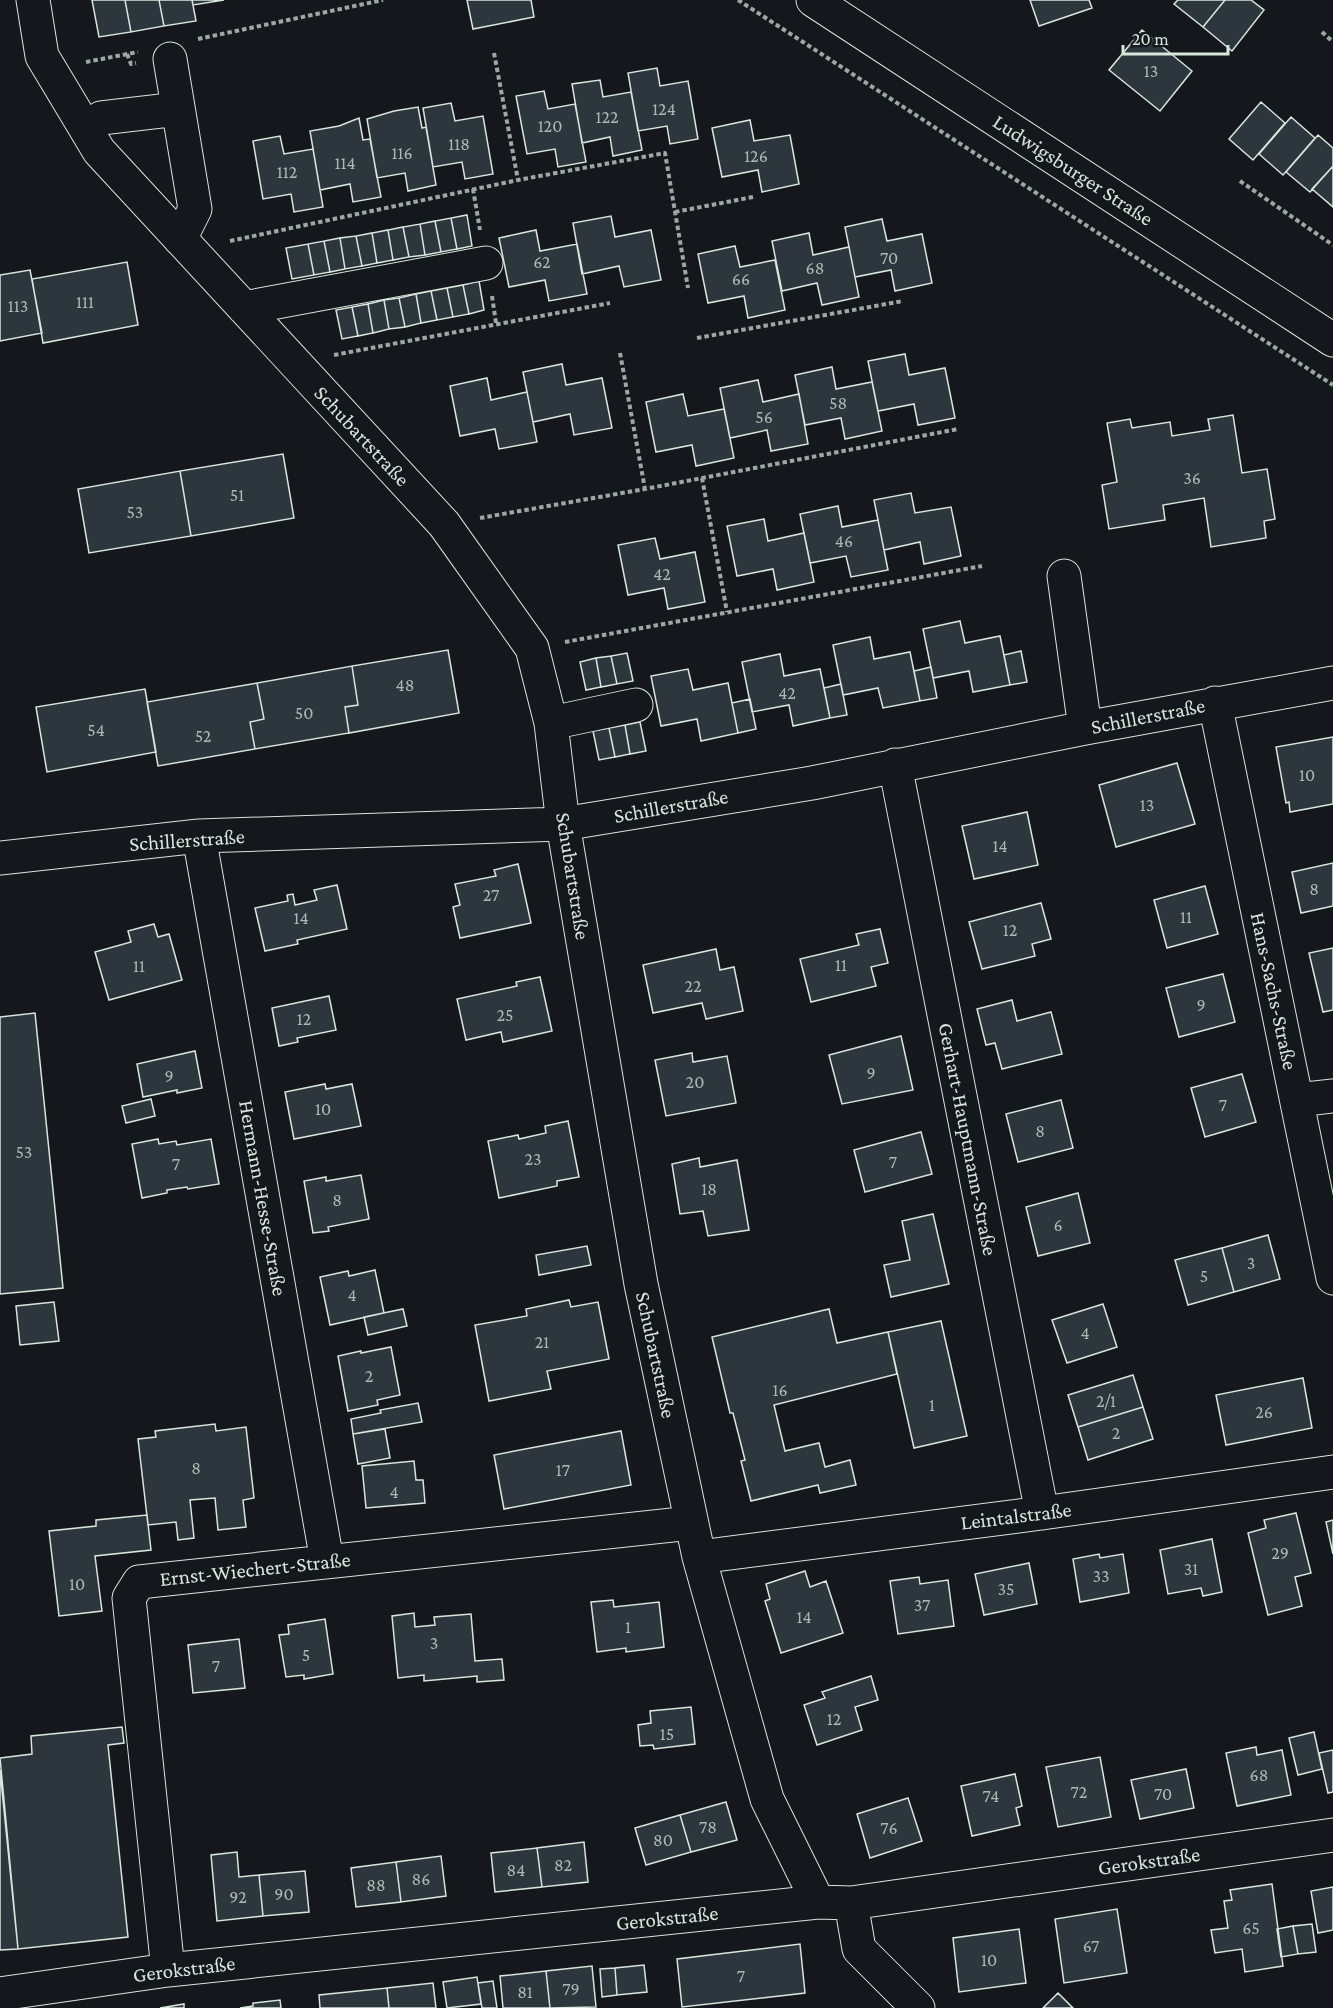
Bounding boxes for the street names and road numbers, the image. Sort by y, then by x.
street label: Ludwigsburger Straße [989,109,1157,231]
street label: Schubartstraße [309,381,415,491]
street label: Schillerstraße [1089,693,1207,739]
street label: Schillerstraße [612,784,730,828]
street label: Schubartstraße [551,811,595,941]
street label: Schillerstraße [128,824,246,856]
street label: Hans-Sachs-Straße [1246,910,1302,1072]
street label: Gerhart-Hauptmann-Straße [934,1021,1002,1257]
street label: Hermann-Hesse-Straße [234,1098,292,1298]
street label: Schubartstraße [631,1290,681,1420]
street label: Leintalstraße [959,1497,1073,1535]
street label: Ernst-Wiechert-Straße [158,1547,352,1591]
street label: Gerokstraße [1096,1842,1202,1880]
street label: Gerokstraße [615,1901,719,1935]
street label: Gerokstraße [132,1951,236,1987]

